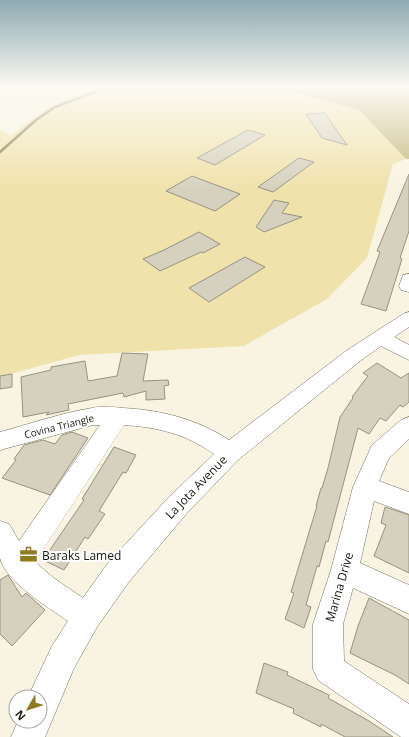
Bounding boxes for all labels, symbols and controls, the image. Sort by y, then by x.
street label: Covina Triangle [23,410,96,441]
street label: La Jota Avenue [161,451,231,523]
office icon: Baraks Lamed [19,545,39,565]
place label: Baraks Lamed [42,547,121,564]
street label: Marina Drive [321,550,357,624]
north arrow [8,689,48,729]
text: N [11,707,28,724]

